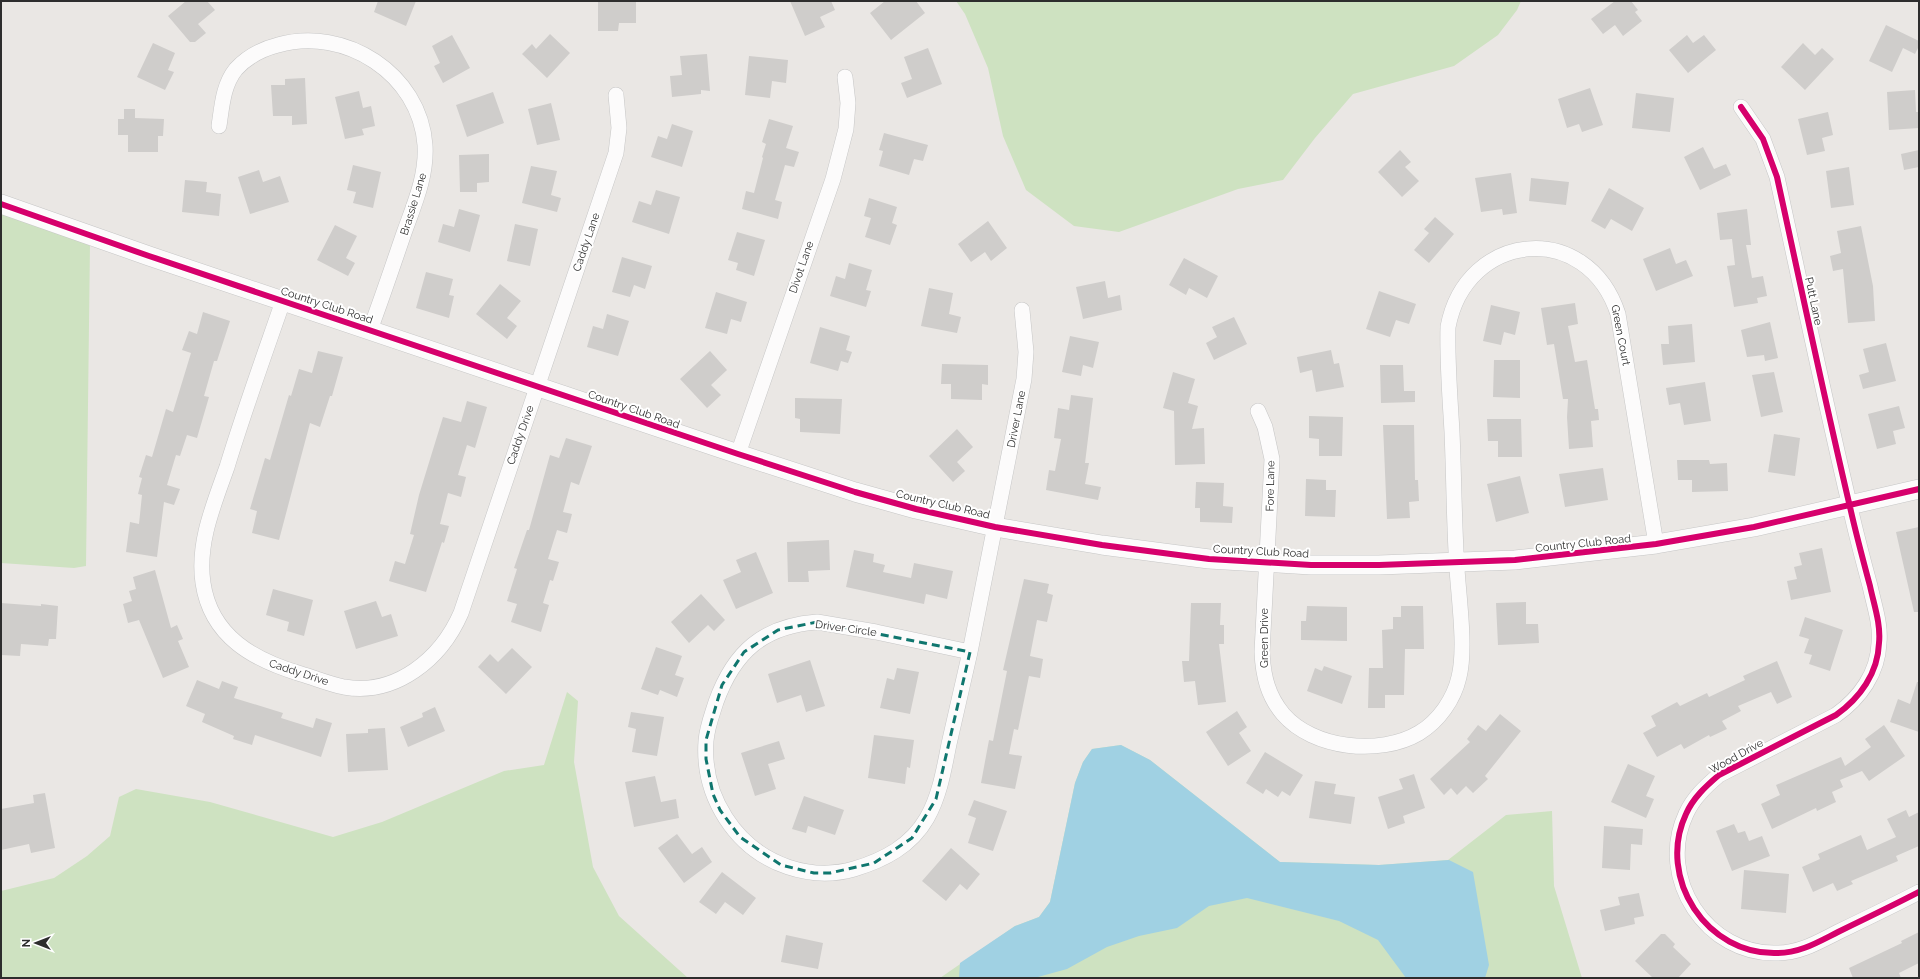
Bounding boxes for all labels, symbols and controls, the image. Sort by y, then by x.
street label: Brassie Lane [398,171,429,237]
street label: Caddy Lane [570,211,603,273]
street label: Divot Lane [787,239,817,295]
street label: Putt Lane [1802,276,1825,327]
street label: Country Club Road [279,284,375,327]
street label: Green Court [1608,303,1633,367]
street label: Country Club Road [586,388,682,431]
street label: Driver Lane [1005,389,1029,449]
street label: Caddy Drive [504,403,537,467]
street label: Fore Lane [1264,460,1277,512]
street label: Country Club Road [895,487,991,522]
street label: Country Club Road [1535,532,1632,555]
street label: Country Club Road [1213,542,1309,561]
street label: Green Drive [1258,607,1271,668]
street label: Driver Circle [814,618,878,639]
street label: Caddy Drive [267,657,331,688]
street label: Wood Drive [1707,736,1766,777]
north arrow [16,923,56,963]
text: N [20,939,33,947]

